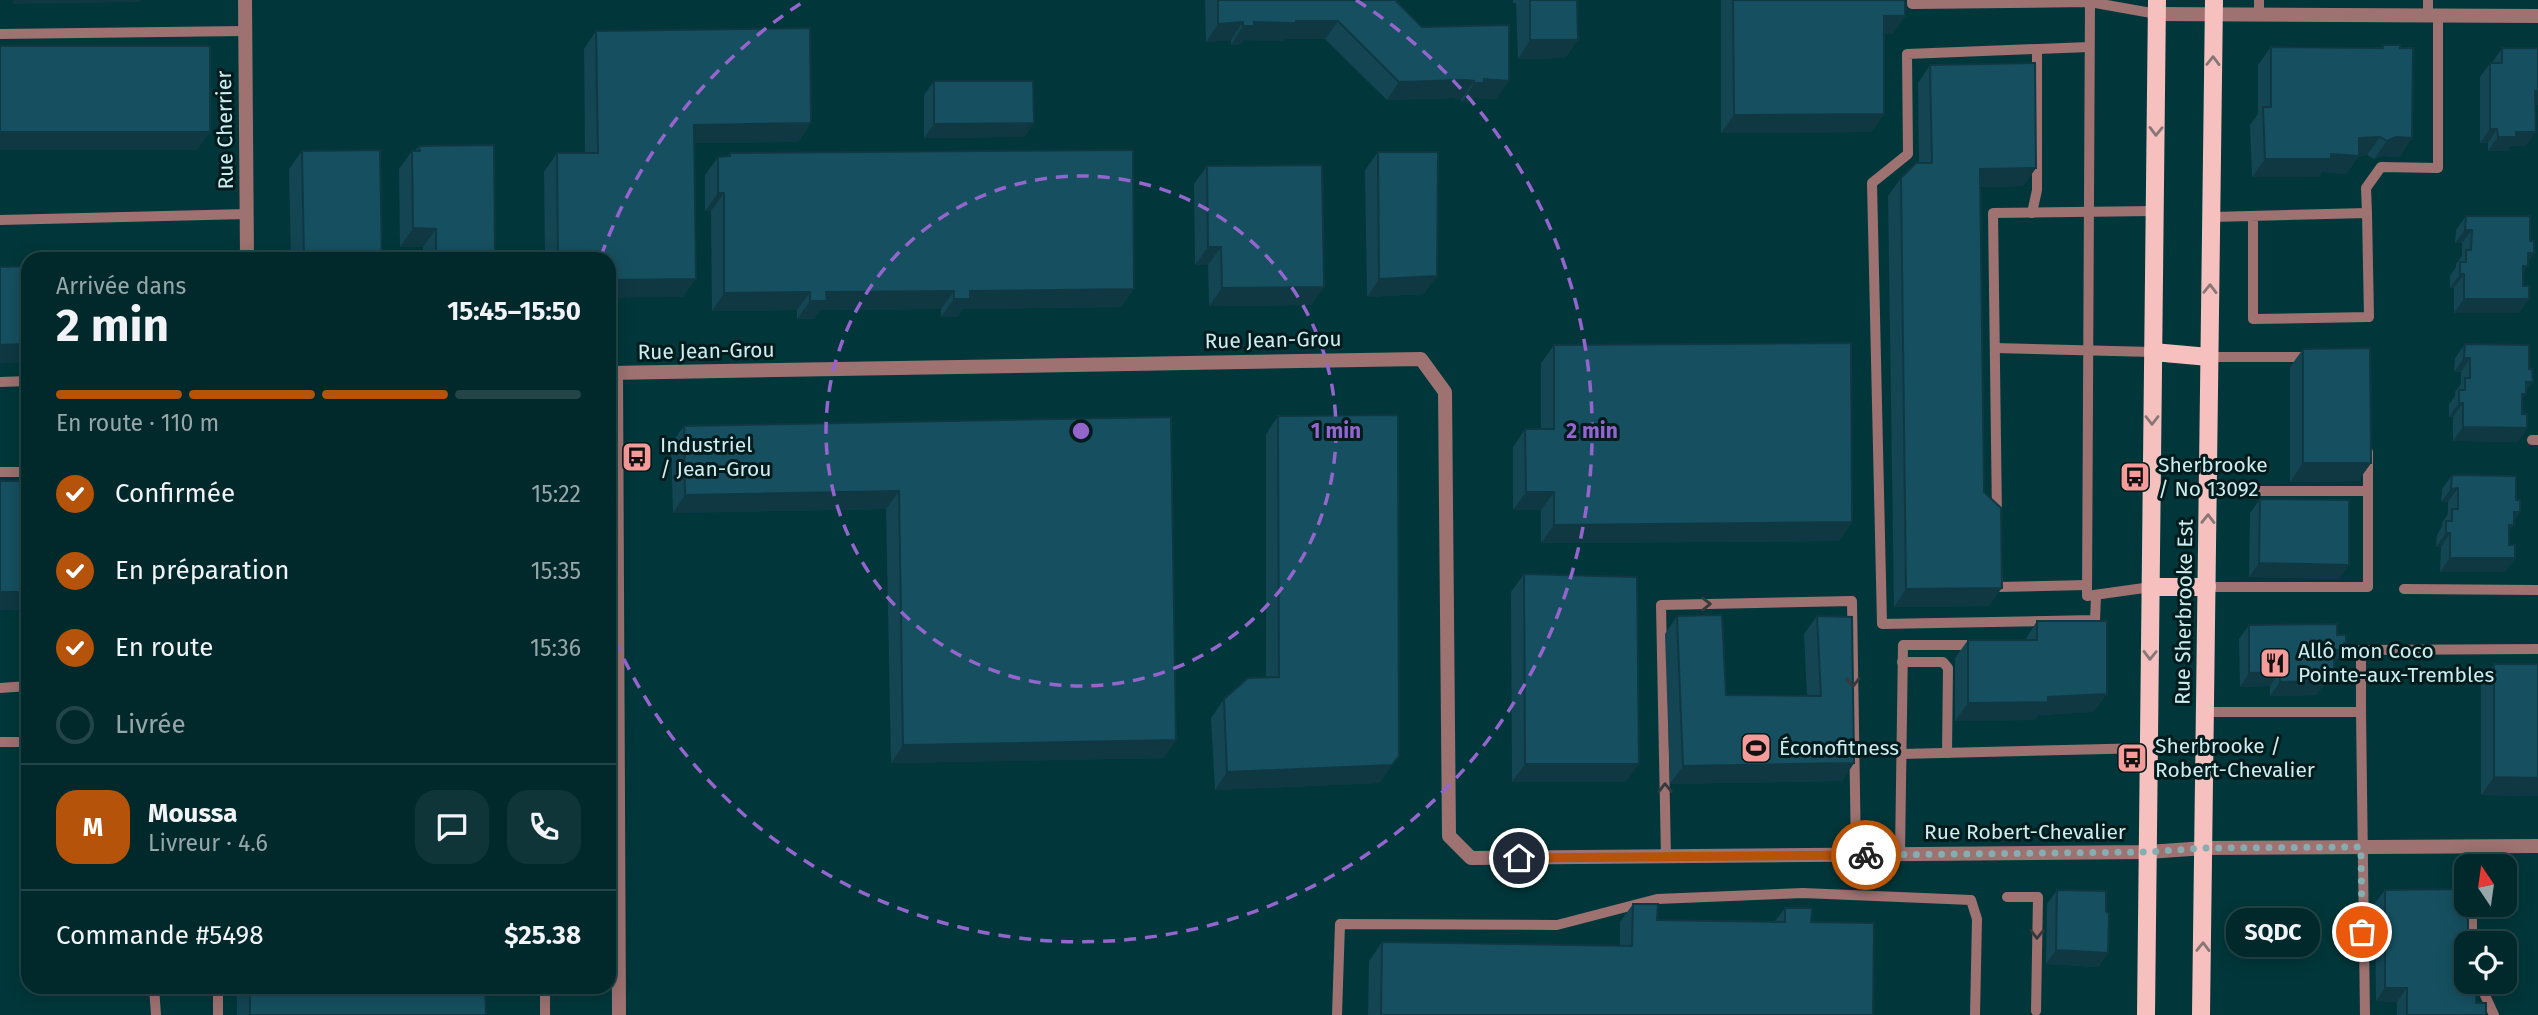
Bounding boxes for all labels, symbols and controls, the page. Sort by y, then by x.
one-way arrow [2206,56,2221,67]
street label: Rue Cherrier [211,70,239,190]
one-way arrow [2148,126,2164,137]
text: Arrivée dans [56,272,186,300]
one-way arrow [2203,283,2218,294]
text: 15:45–15:50 [447,296,581,327]
text: 2 min [56,298,169,353]
street label: Rue Jean-Grou [1204,326,1342,354]
street label: Rue Jean-Grou [637,337,775,365]
text: En route · 110 m [56,409,219,437]
one-way arrow [2145,415,2160,426]
text: 1 min [1311,418,1361,444]
text: 2 min [1566,418,1618,444]
centre of rings [1069,419,1093,443]
place label: Industriel / Jean-Grou [660,432,772,482]
bus stop icon: Industriel / Jean-Grou [620,440,654,474]
place label: Sherbrooke / No 13092 [2158,452,2268,502]
bus stop icon: Sherbrooke / No 13092 [2118,460,2152,494]
icon: check [56,475,94,513]
text: Confirmée [115,478,235,509]
text: 15:22 [531,480,581,508]
one-way arrow [2200,513,2216,524]
street label: Rue Sherbrooke Est [2169,518,2199,705]
icon: check [56,552,94,590]
text: En préparation [115,555,289,586]
text: 15:35 [531,557,581,585]
one-way arrow [1700,597,1711,612]
icon: check [56,629,94,667]
text: En route [115,632,214,663]
text: 15:36 [530,634,581,662]
place label: Allô mon Coco Pointe-aux-Trembles [2298,638,2495,688]
restaurant icon: Allô mon Coco Pointe-aux-Trembles [2258,646,2292,680]
one-way arrow [2142,650,2158,661]
one-way arrow [1845,678,1861,688]
text: Livrée [115,709,186,740]
sports icon: Éconofitness [1739,731,1773,765]
place label: Sherbrooke / Robert-Chevalier [2155,733,2315,783]
place label: Éconofitness [1779,735,1899,761]
bus stop icon: Sherbrooke / Robert-Chevalier [2115,741,2149,775]
one-way arrow [1657,783,1673,793]
button: chat [415,790,489,864]
button: phone [507,790,581,864]
text: Moussa [148,798,237,829]
text: M [83,812,103,843]
street label: Rue Robert-Chevalier [1924,819,2126,845]
courier [1831,820,1901,890]
pin [1489,828,1549,888]
text: Livreur · 4.6 [148,829,268,857]
icon: bike [1847,836,1885,874]
icon: home [1500,839,1538,877]
north arrow [2454,854,2516,917]
map controls [2454,854,2517,994]
pin [2332,902,2392,962]
callout: SQDC [2226,908,2320,956]
icon: bag [2343,913,2381,951]
text: SQDC [2244,918,2302,946]
text: Commande #5498 [56,920,264,951]
text: $25.38 [504,920,581,951]
one-way arrow [2030,929,2045,940]
button: locate [2454,931,2517,994]
one-way arrow [2195,941,2210,952]

